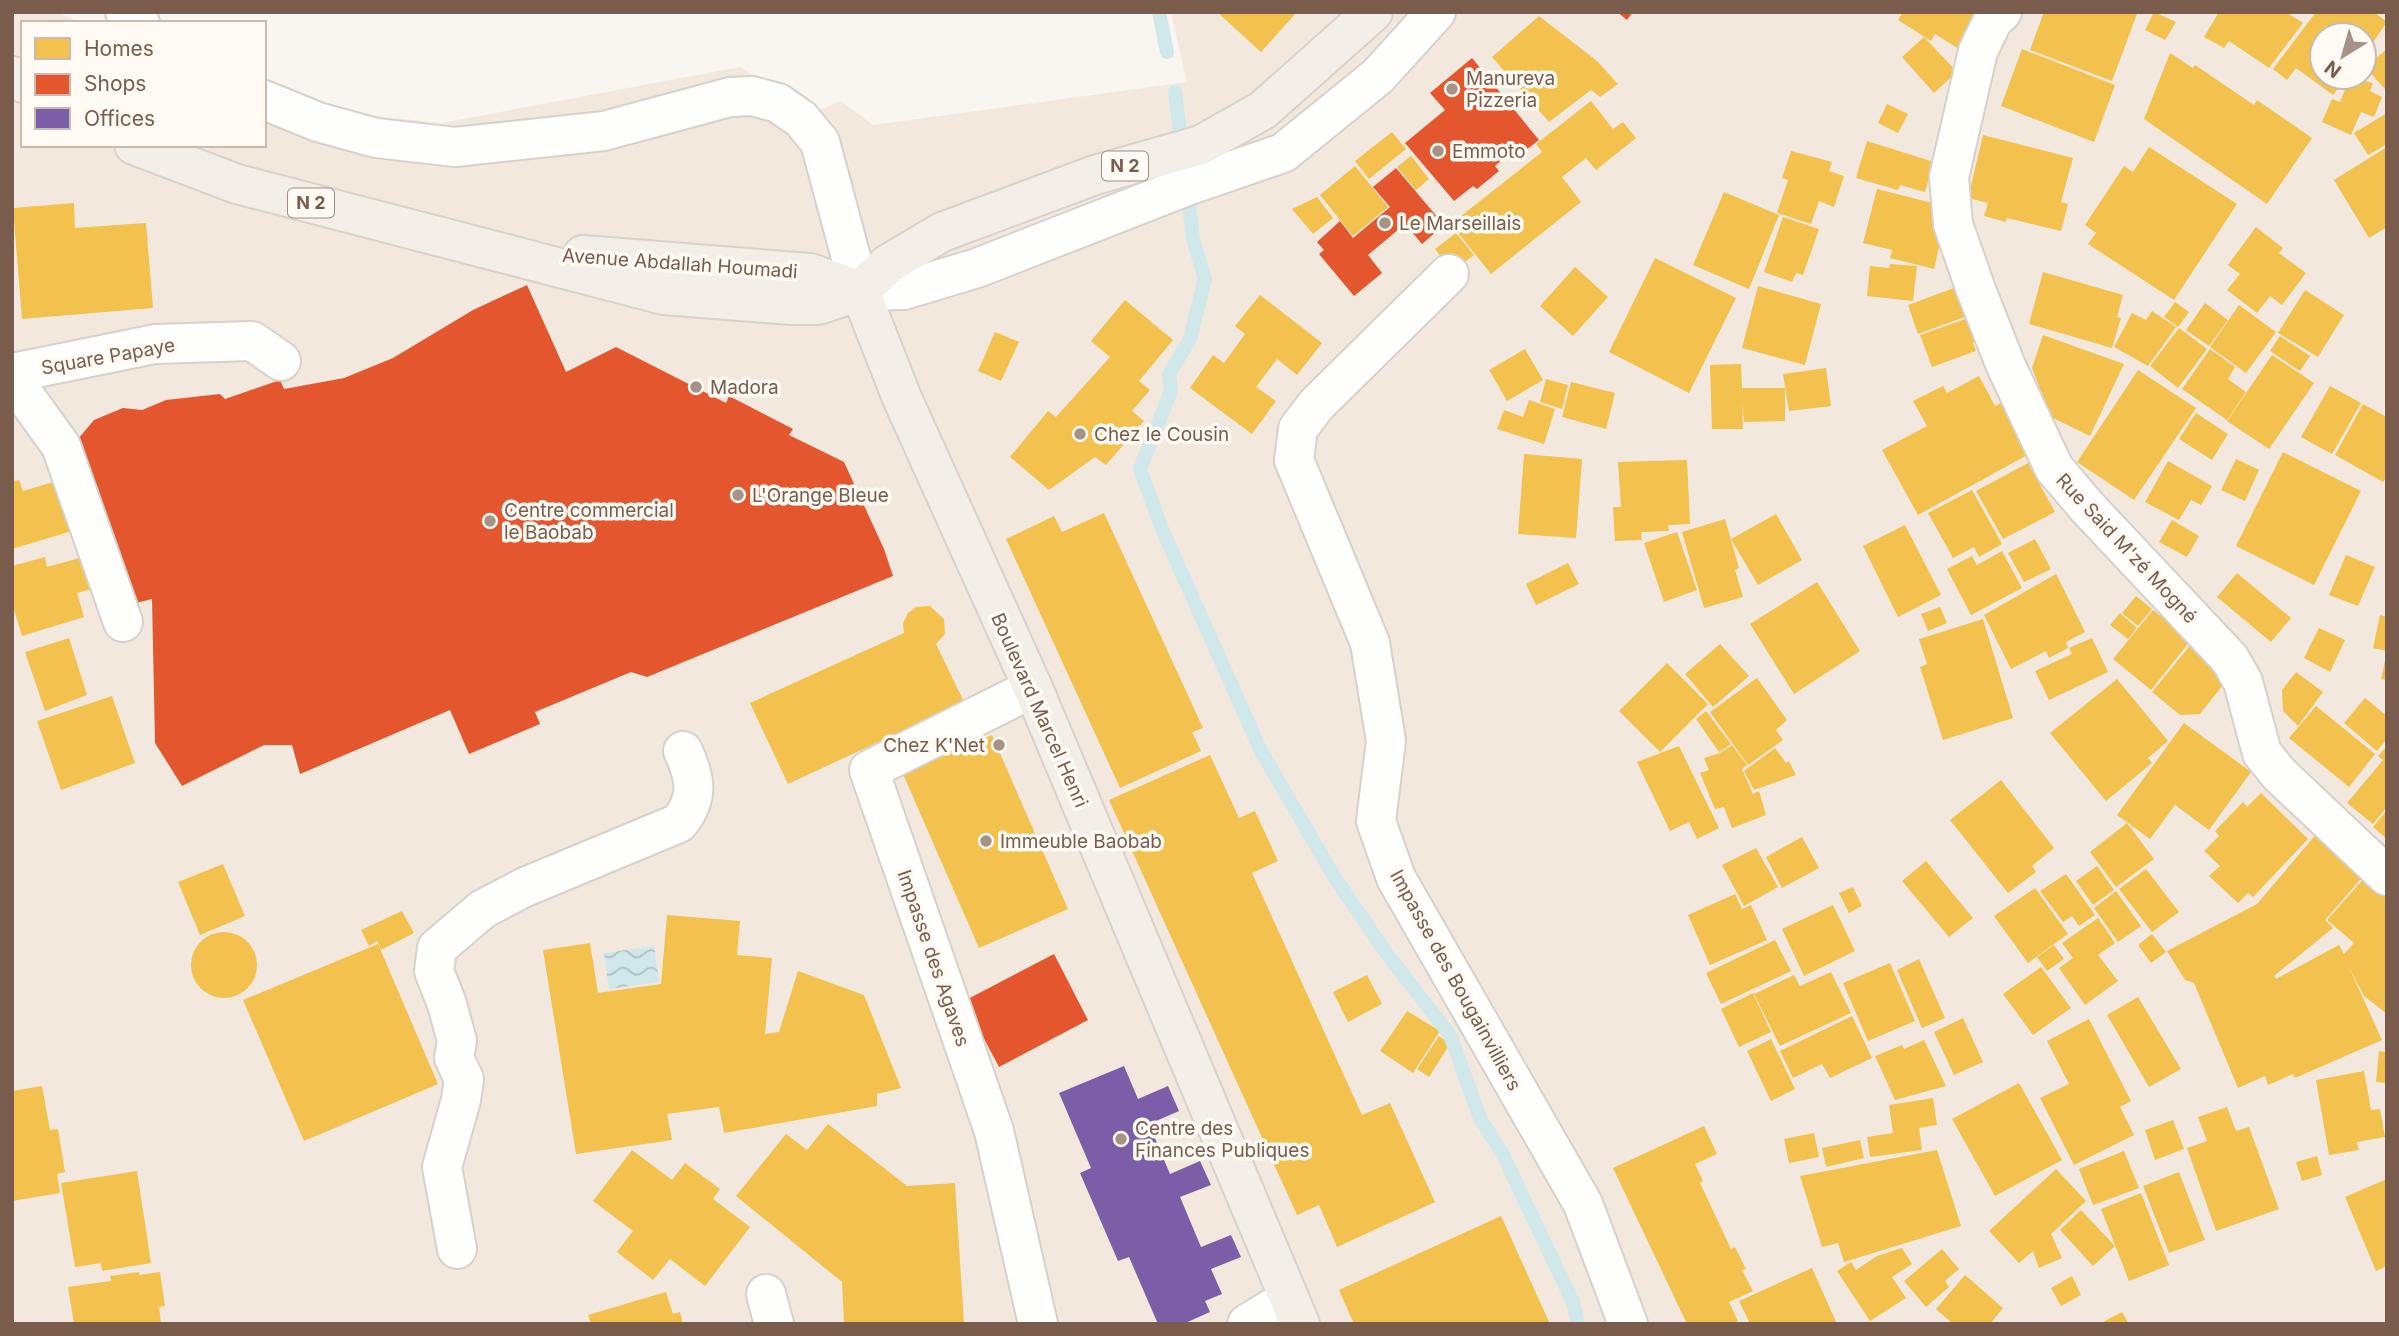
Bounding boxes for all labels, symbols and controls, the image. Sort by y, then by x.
legend [21,21,266,147]
north arrow [2308,21,2378,91]
text: Homes [84,36,154,61]
text: N [2320,56,2346,83]
place label: Manureva Pizzeria [1466,67,1555,112]
text: Shops [84,71,146,96]
marker: Manureva Pizzeria [1444,81,1460,97]
text: Offices [84,106,155,131]
place label: Emmoto [1452,140,1526,163]
marker: Emmoto [1430,143,1446,159]
road number: N 2 [1102,152,1148,181]
road number: N 2 [288,188,334,218]
place label: Le Marseillais [1399,212,1521,235]
marker: Le Marseillais [1377,215,1393,231]
street label: Avenue Abdallah Houmadi [562,244,798,283]
street label: Square Papaye [39,333,177,380]
place label: Madora [710,376,779,399]
marker: Madora [688,379,704,395]
place label: Chez le Cousin [1094,423,1229,446]
marker: Chez le Cousin [1072,426,1088,442]
street label: Rue Said M'zé Mogné [2051,469,2202,628]
place label: L'Orange Bleue [752,484,889,507]
marker: L'Orange Bleue [730,487,746,503]
place label: Centre commercial le Baobab [504,499,674,544]
marker: Centre commercial le Baobab [482,513,498,529]
street label: Boulevard Marcel Henri [986,609,1093,811]
place label: Chez K'Net [883,734,985,757]
marker: Chez K'Net [991,737,1007,753]
place label: Immeuble Baobab [1000,830,1162,853]
marker: Immeuble Baobab [978,833,994,849]
street label: Impasse des Bougainvilliers [1385,866,1526,1095]
street label: Impasse des Agaves [892,867,975,1050]
place label: Centre des Finances Publiques [1135,1117,1309,1162]
marker: Centre des Finances Publiques [1113,1131,1129,1147]

